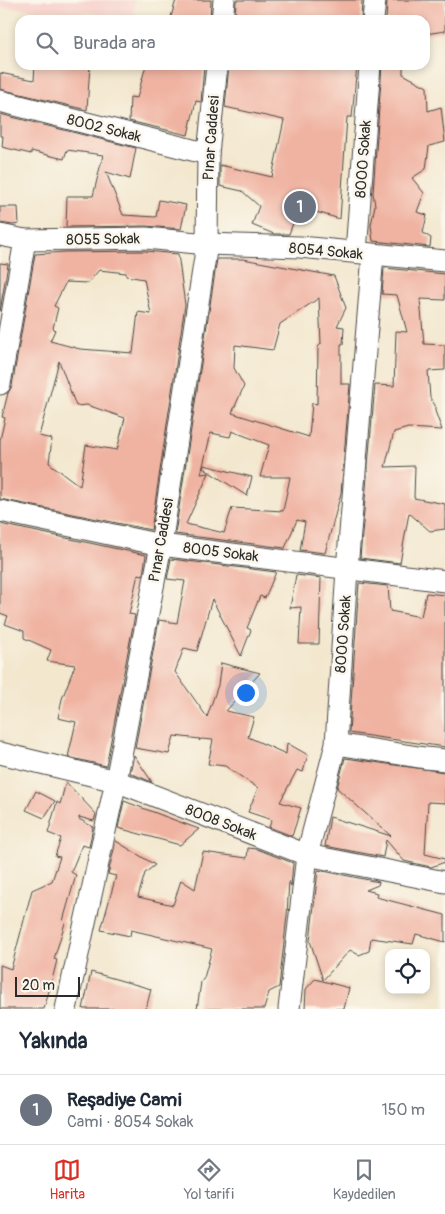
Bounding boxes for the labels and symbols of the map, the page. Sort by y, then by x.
street label: Pınar Caddesi [199,95,224,181]
street label: 8002 Sokak [65,110,144,147]
street label: 8000 Sokak [351,119,376,199]
pin: 1 [284,188,316,226]
street label: 8055 Sokak [66,229,141,250]
street label: 8054 Sokak [288,239,364,264]
street label: Pınar Caddesi [145,497,178,584]
street label: 8005 Sokak [182,538,260,567]
street label: 8000 Sokak [331,594,356,674]
your location [233,680,259,706]
street label: 8008 Sokak [182,800,260,845]
scale bar [15,974,80,997]

